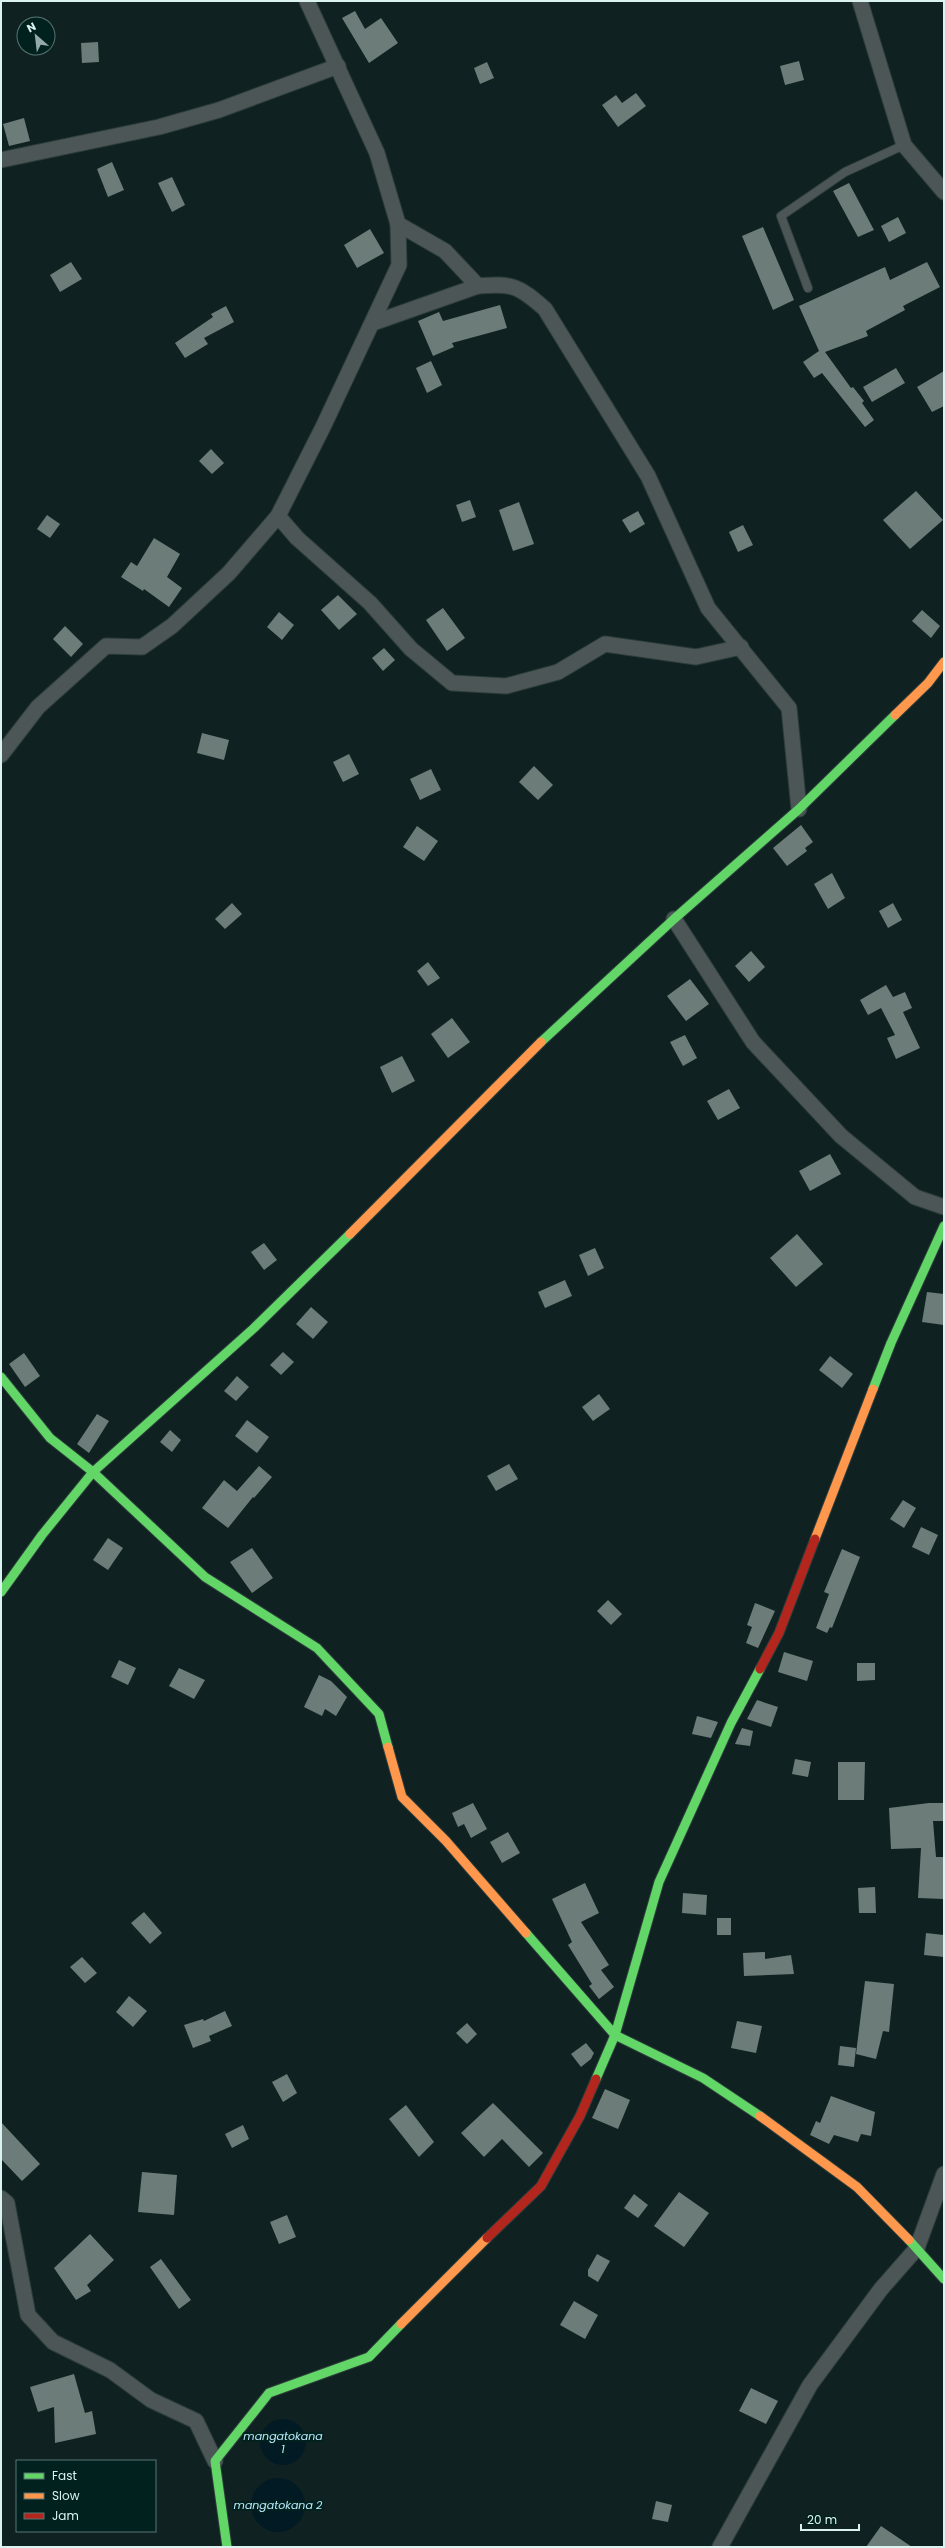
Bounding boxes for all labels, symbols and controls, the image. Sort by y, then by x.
north arrow [16,16,56,56]
text: N [24,18,39,36]
water label: mangatokana 1 [243,2428,323,2457]
legend [16,2460,156,2532]
text: Fast [52,2467,77,2484]
text: Slow [52,2487,80,2504]
water label: mangatokana 2 [234,2497,323,2513]
scale bar [801,2506,859,2532]
text: Jam [52,2507,79,2524]
text: 20 m [807,2511,837,2528]

